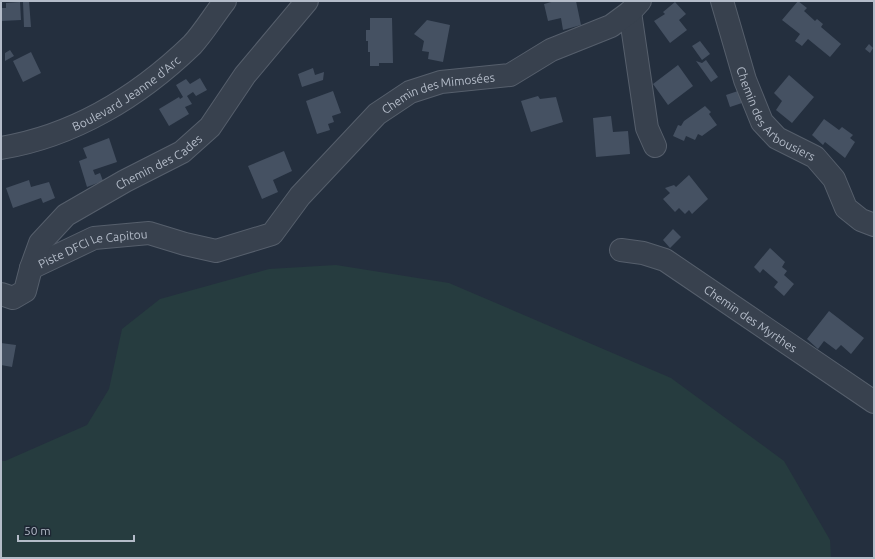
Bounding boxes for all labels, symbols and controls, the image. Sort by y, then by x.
street label: Boulevard Jeanne d'Arc [70,53,183,133]
street label: Chemin des Arbousiers [735,65,818,163]
street label: Chemin des Mimosées [379,70,495,116]
street label: Chemin des Cades [113,131,204,192]
street label: Piste DFCI Le Capitou [36,227,148,270]
street label: Chemin des Myrthes [702,282,800,354]
scale bar [18,517,134,543]
text: 50 m [24,524,51,537]

